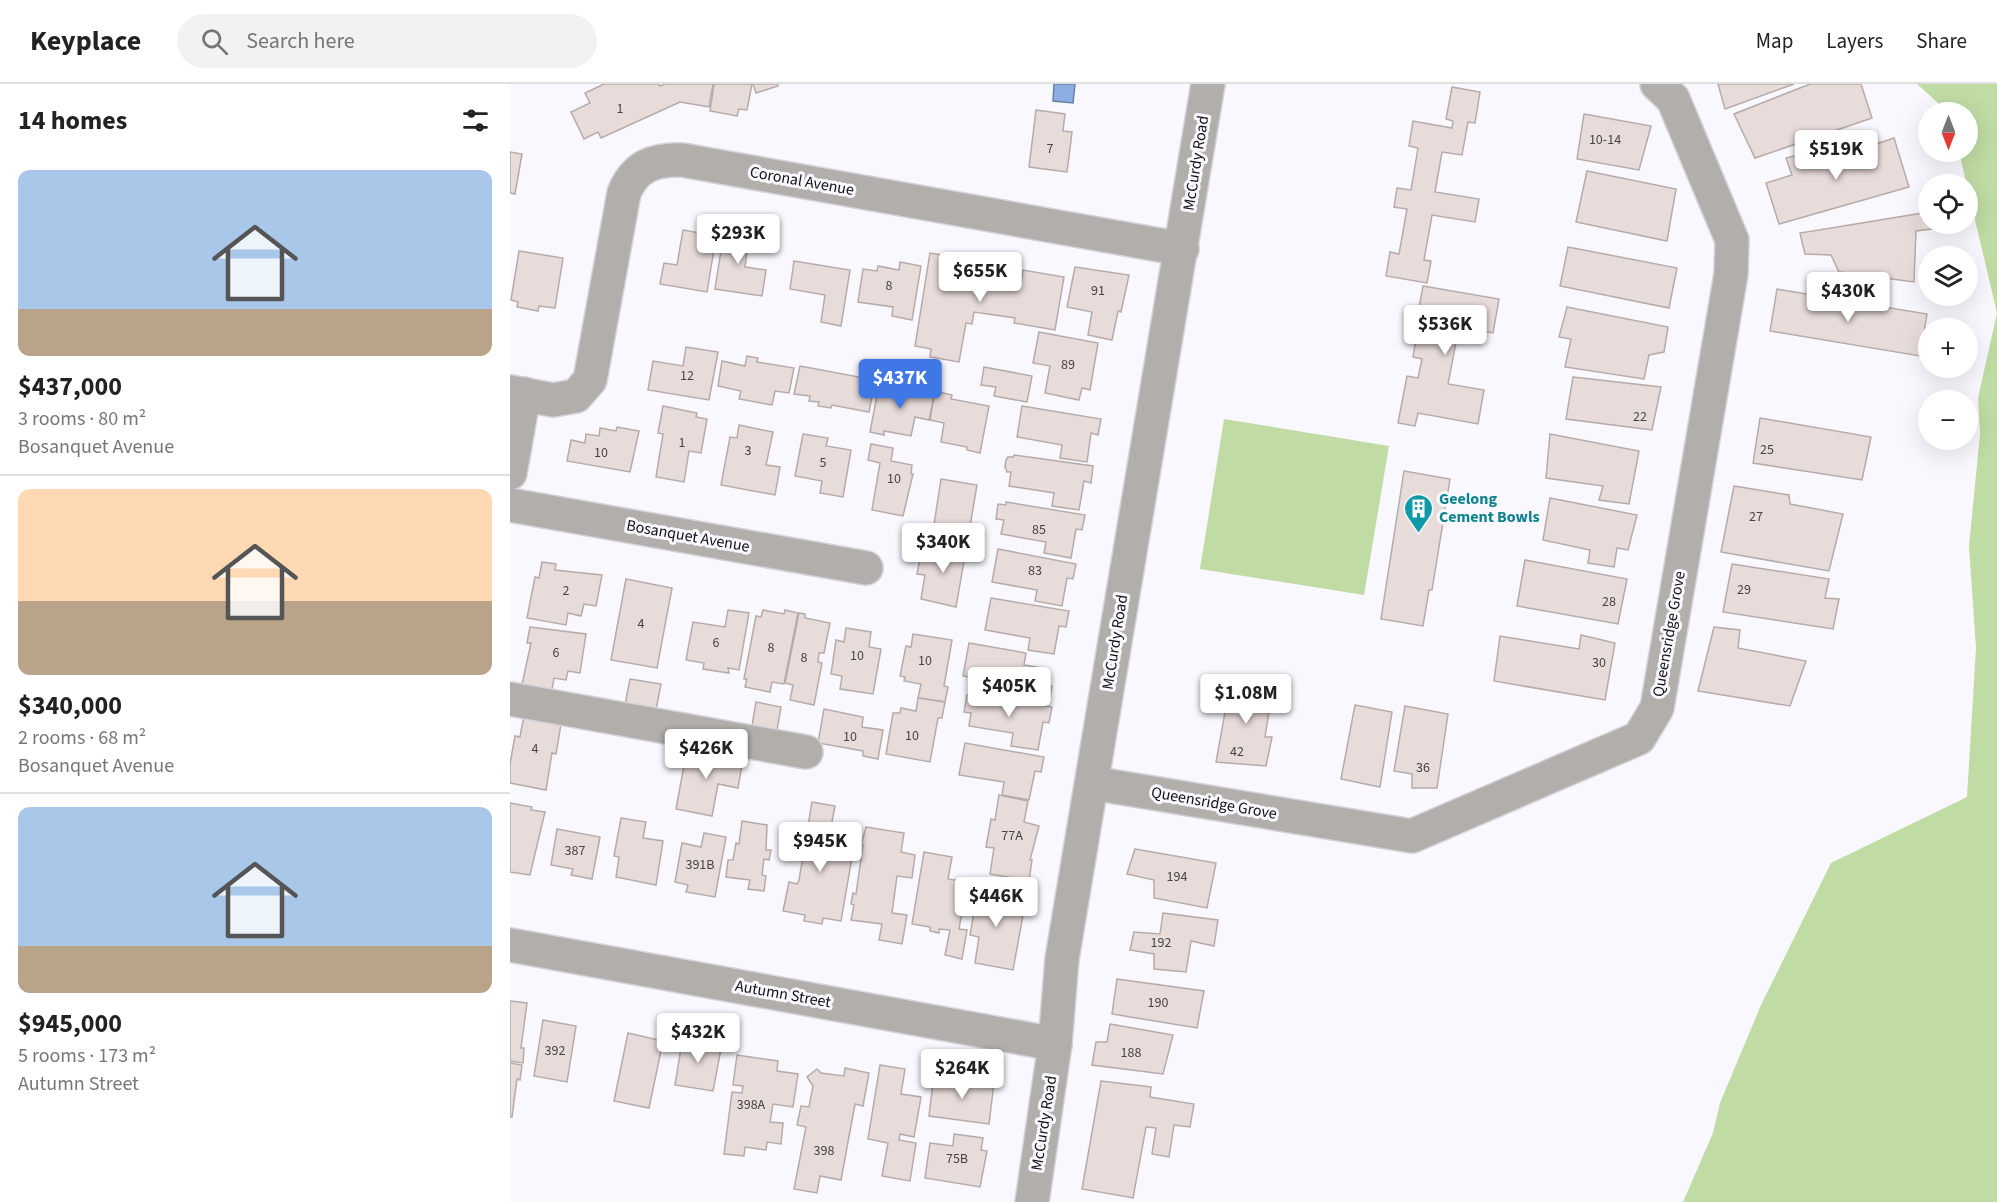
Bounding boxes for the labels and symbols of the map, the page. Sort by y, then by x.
house number: 1 [617,99,624,119]
north arrow [1918,102,1978,162]
street label: McCurdy Road [1178,114,1214,212]
house number: 10-14 [1589,130,1621,150]
pin: $519K [1794,130,1878,181]
house number: 7 [1047,139,1054,159]
street label: Coronal Avenue [748,161,856,201]
pin: $293K [696,214,780,265]
pin: $655K [938,252,1022,303]
pin: $430K [1806,272,1890,323]
house number: 8 [886,276,893,296]
house number: 91 [1091,281,1105,301]
pin: $536K [1403,305,1487,356]
house number: 89 [1061,355,1075,375]
pin: $437K [858,359,942,410]
house number: 12 [680,366,694,386]
house number: 22 [1633,407,1647,427]
house number: 1 [679,433,686,453]
house number: 25 [1760,440,1774,460]
house number: 3 [745,441,752,461]
house number: 10 [594,443,608,463]
house number: 5 [820,453,827,473]
house number: 10 [887,469,901,489]
place label: Geelong Cement Bowls [1439,488,1540,528]
building icon: Geelong Cement Bowls [1402,492,1434,534]
house number: 27 [1749,507,1763,527]
street label: Bosanquet Avenue [625,514,751,558]
house number: 85 [1032,520,1046,540]
pin: $340K [901,523,985,574]
house number: 83 [1028,561,1042,581]
street label: Queensridge Grove [1647,569,1691,699]
house number: 29 [1737,580,1751,600]
house number: 2 [563,581,570,601]
house number: 28 [1602,592,1616,612]
street label: McCurdy Road [1097,593,1133,691]
house number: 4 [638,614,645,634]
house number: 6 [713,633,720,653]
house number: 8 [768,638,775,658]
house number: 6 [553,643,560,663]
house number: 10 [850,646,864,666]
house number: 8 [801,648,808,668]
house number: 10 [918,651,932,671]
house number: 30 [1592,653,1606,673]
pin: $405K [967,667,1051,718]
pin: $1.08M [1197,674,1295,725]
house number: 10 [905,726,919,746]
house number: 10 [843,727,857,747]
pin: $426K [664,729,748,780]
house number: 4 [532,739,539,759]
house number: 42 [1230,742,1244,762]
house number: 36 [1416,758,1430,778]
street label: Queensridge Grove [1149,781,1279,825]
pin: $945K [778,822,862,873]
house number: 77A [1001,826,1023,846]
house number: 387 [565,841,585,861]
house number: 391B [685,855,715,875]
house number: 194 [1167,867,1187,887]
pin: $446K [954,877,1038,928]
house number: 192 [1151,933,1171,953]
street label: Autumn Street [733,975,833,1013]
house number: 190 [1148,993,1168,1013]
pin: $432K [656,1013,740,1064]
house number: 392 [545,1041,565,1061]
house number: 188 [1121,1043,1141,1063]
pin: $264K [920,1049,1004,1100]
street label: McCurdy Road [1026,1074,1062,1172]
house number: 398A [737,1095,766,1115]
house number: 398 [814,1141,834,1161]
house number: 75B [946,1149,968,1169]

